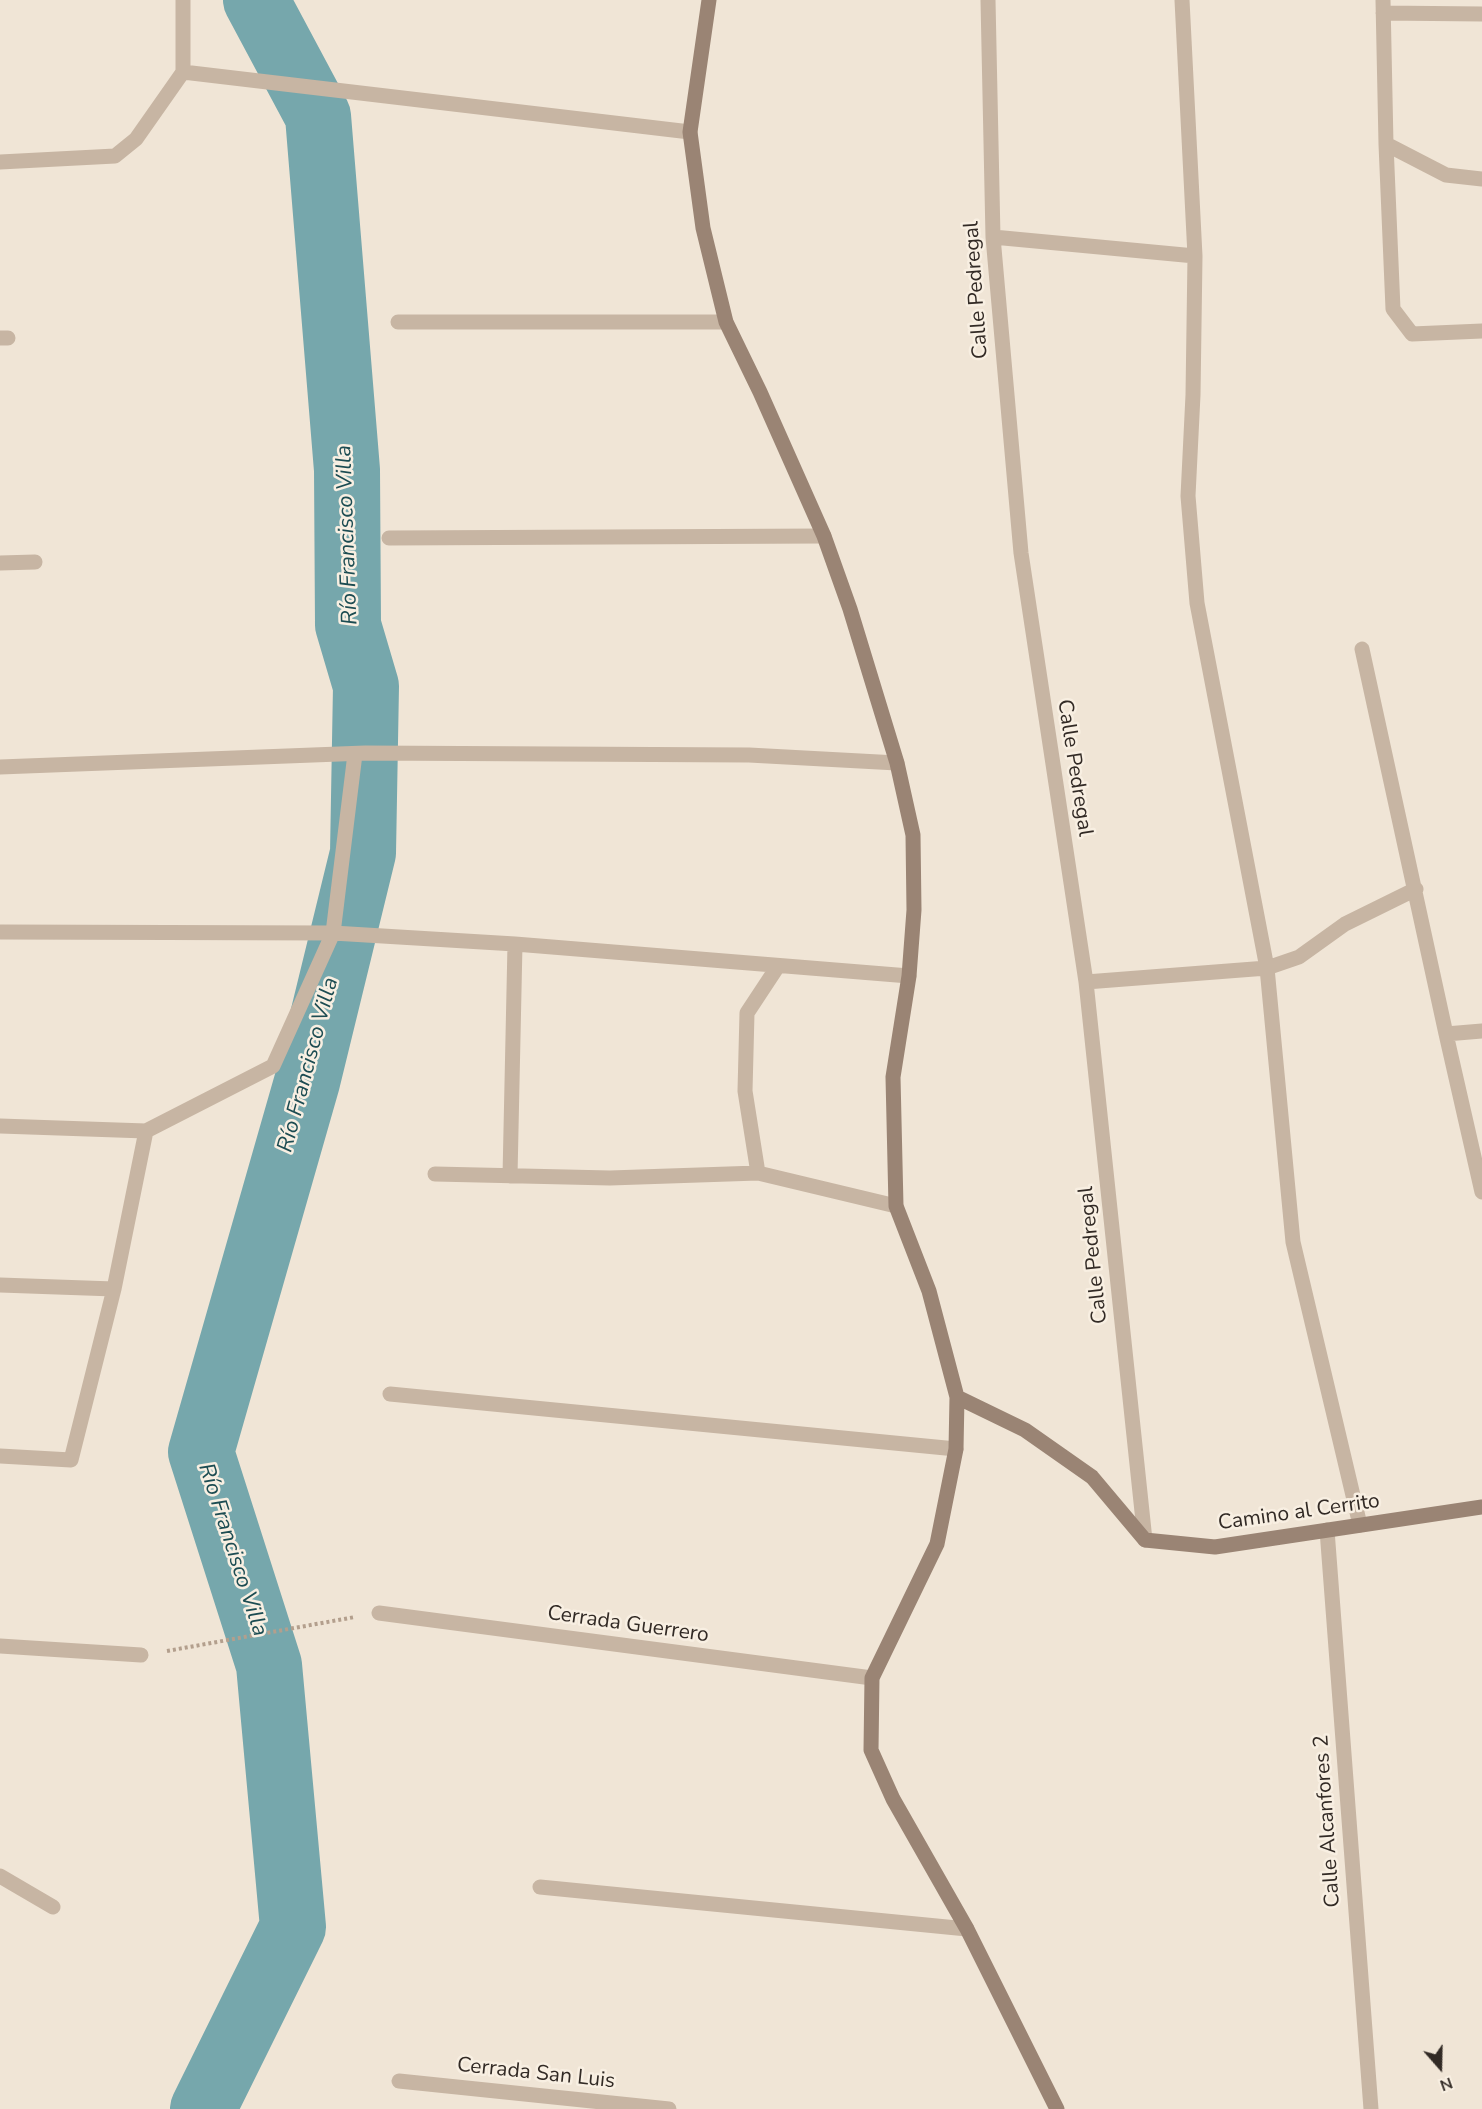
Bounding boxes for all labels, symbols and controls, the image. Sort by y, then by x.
street label: Calle Pedregal [960,220,994,360]
water label: Río Francisco Villa [332,445,364,625]
street label: Calle Pedregal [1051,698,1097,838]
water label: Río Francisco Villa [273,975,345,1155]
street label: Calle Pedregal [1074,1185,1114,1325]
water label: Río Francisco Villa [192,1460,272,1640]
street label: Camino al Cerrito [1217,1489,1381,1537]
street label: Cerrada Guerrero [546,1601,710,1649]
street label: Calle Alcanfores 2 [1309,1734,1347,1908]
north arrow [1410,2037,1470,2097]
street label: Cerrada San Luis [456,2053,616,2095]
text: N [1437,2072,1456,2096]

